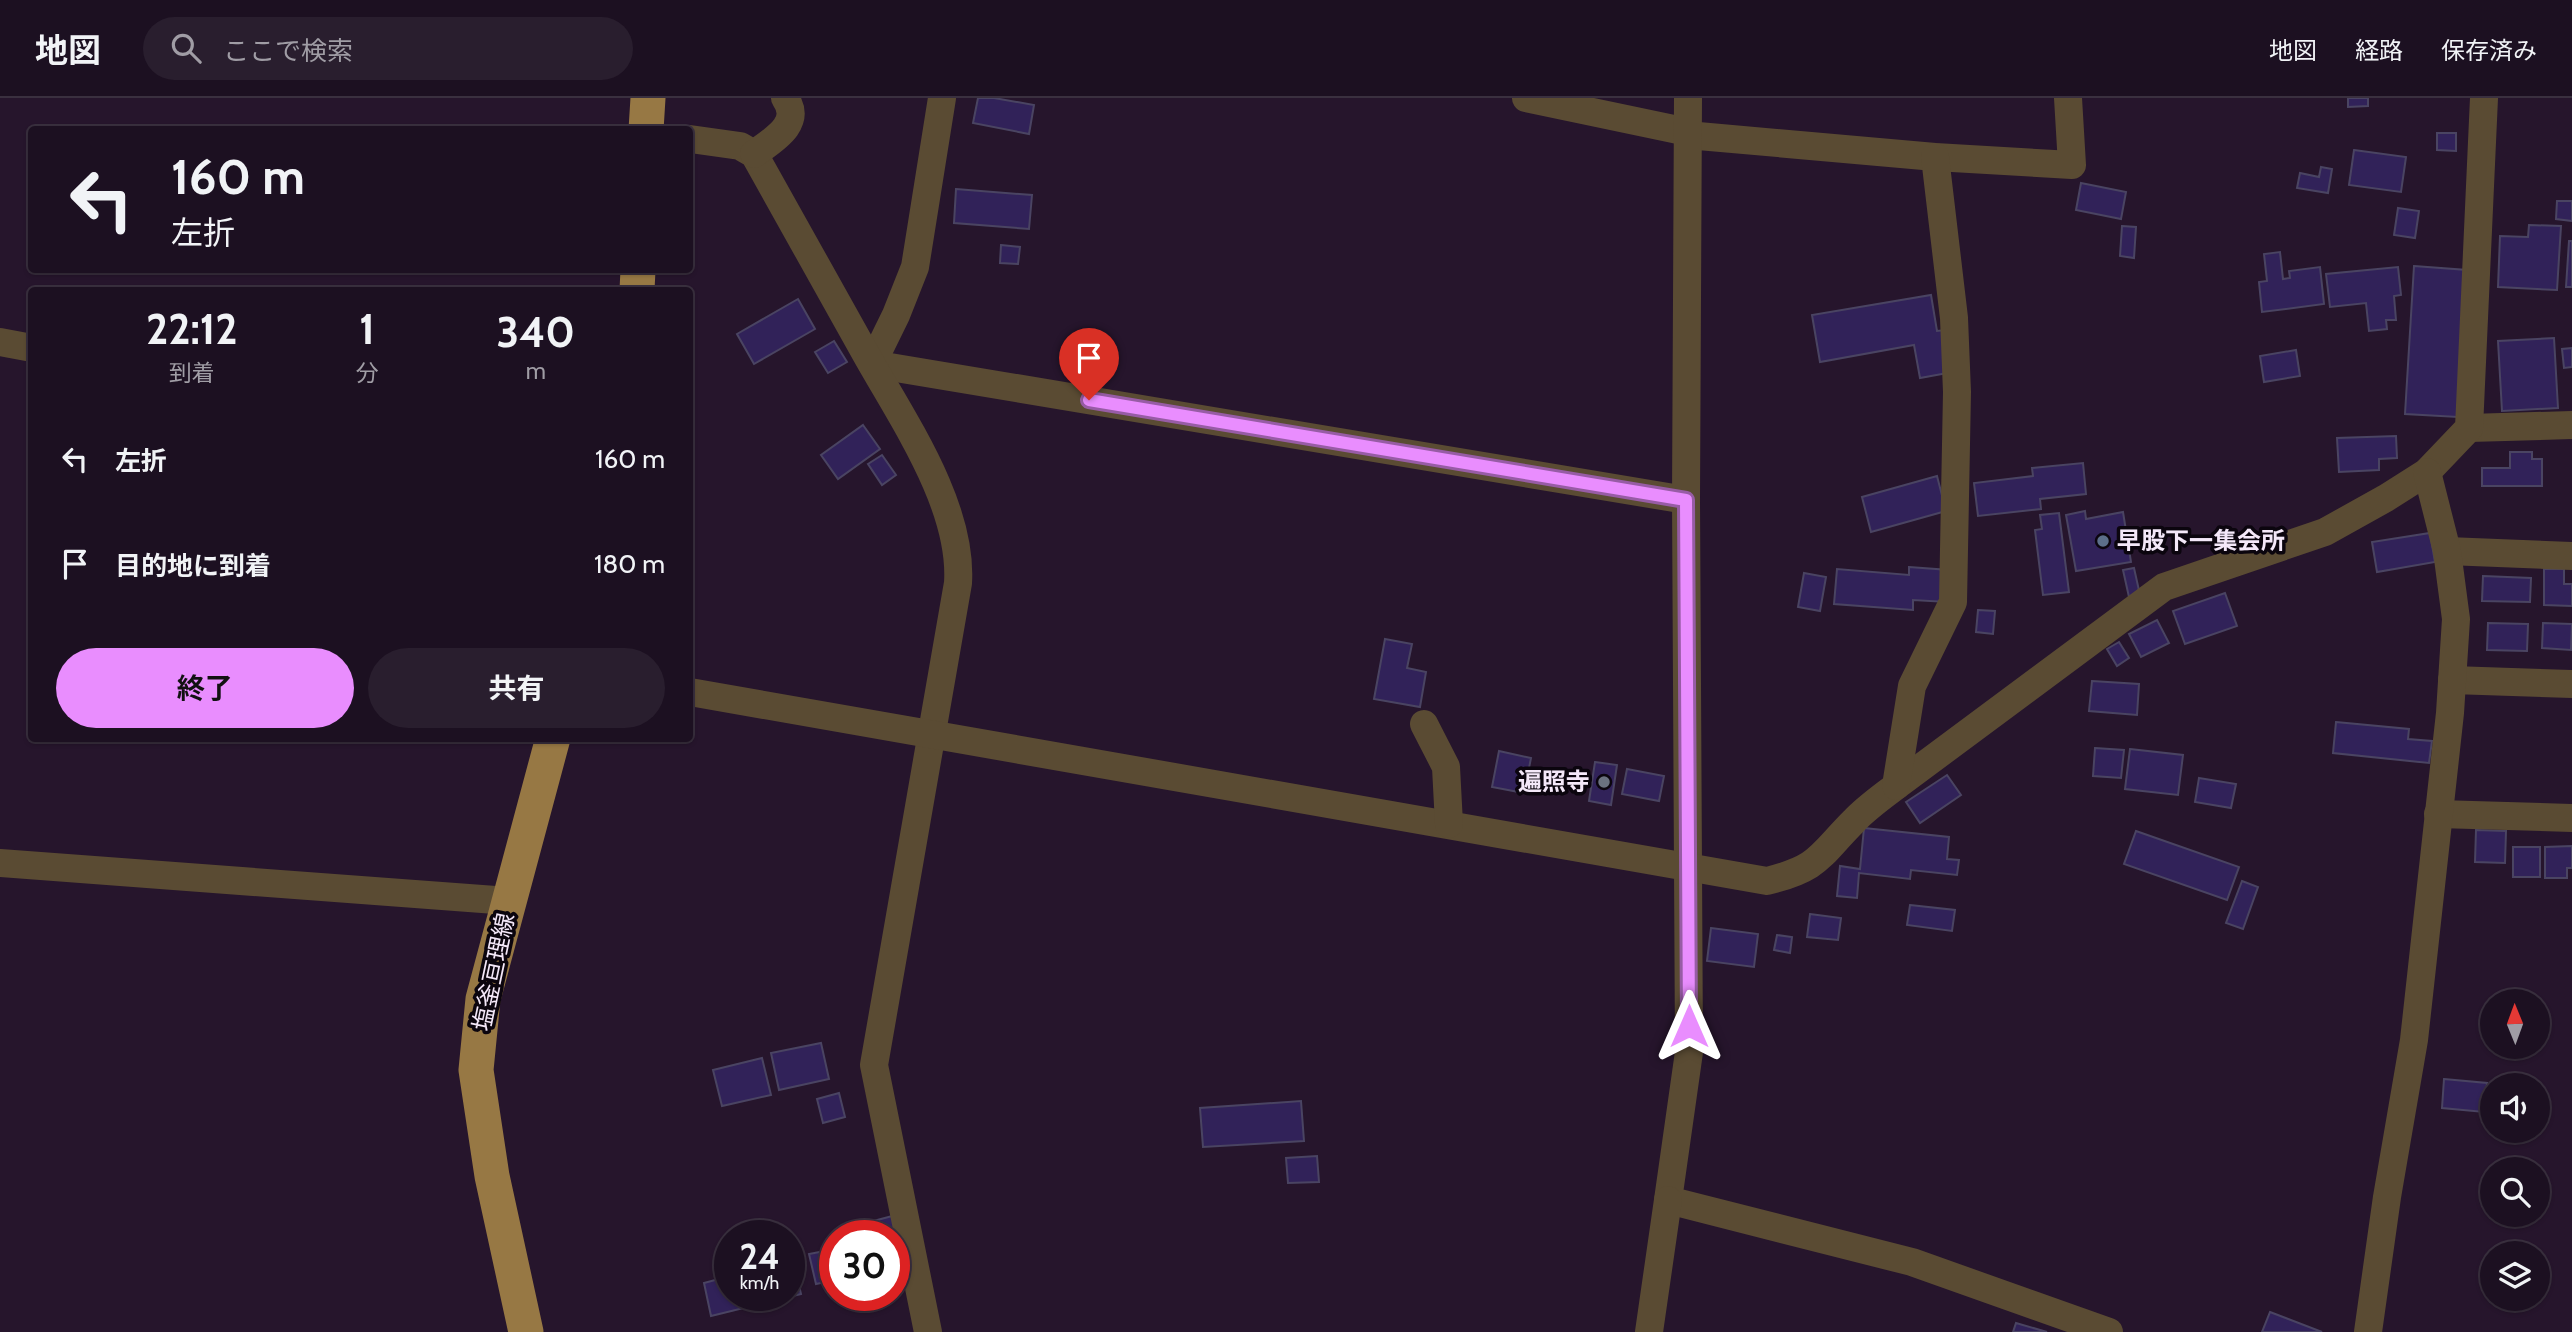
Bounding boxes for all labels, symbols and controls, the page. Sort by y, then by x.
search box [143,17,633,80]
icon: search [167,29,205,67]
text: 地図 [35,30,101,70]
text: ここで検索 [223,35,353,67]
text: 地図 [2269,36,2317,65]
text: 経路 [2355,36,2403,65]
text: 保存済み [2441,36,2537,65]
text: 160 m [171,147,305,206]
icon: left [56,154,147,245]
text: 左折 [171,213,235,252]
text: 22:12 [146,303,238,355]
text: 1 [359,303,375,355]
text: 340 [497,306,575,358]
pin [1059,328,1119,400]
icon: arrive [1070,339,1108,377]
text: m [526,357,546,385]
text: 到着 [169,359,215,387]
text: 分 [356,359,379,387]
icon: left [56,440,94,478]
text: 160 m [595,443,665,475]
text: 左折 [115,445,167,477]
place label: 早股下一集会所 [2117,526,2285,555]
marker: 早股下一集会所 [2095,533,2111,549]
icon: arrive [56,545,94,583]
text: 180 m [594,548,665,580]
text: 目的地に到着 [115,550,271,582]
button: 終了 [56,648,354,728]
button: 共有 [368,648,665,728]
place label: 遍照寺 [1518,767,1590,796]
marker: 遍照寺 [1596,774,1612,790]
street label: 塩釜亘理線 [467,910,520,1034]
position arrow [1652,989,1726,1063]
north arrow [2480,989,2550,1059]
map controls [2480,989,2550,1311]
button: sound [2480,1073,2550,1143]
button: search [2480,1157,2550,1227]
speed limit sign: 30 [819,1220,910,1311]
text: 24 [739,1235,780,1278]
button: layers [2480,1241,2550,1311]
text: km/h [740,1272,779,1294]

